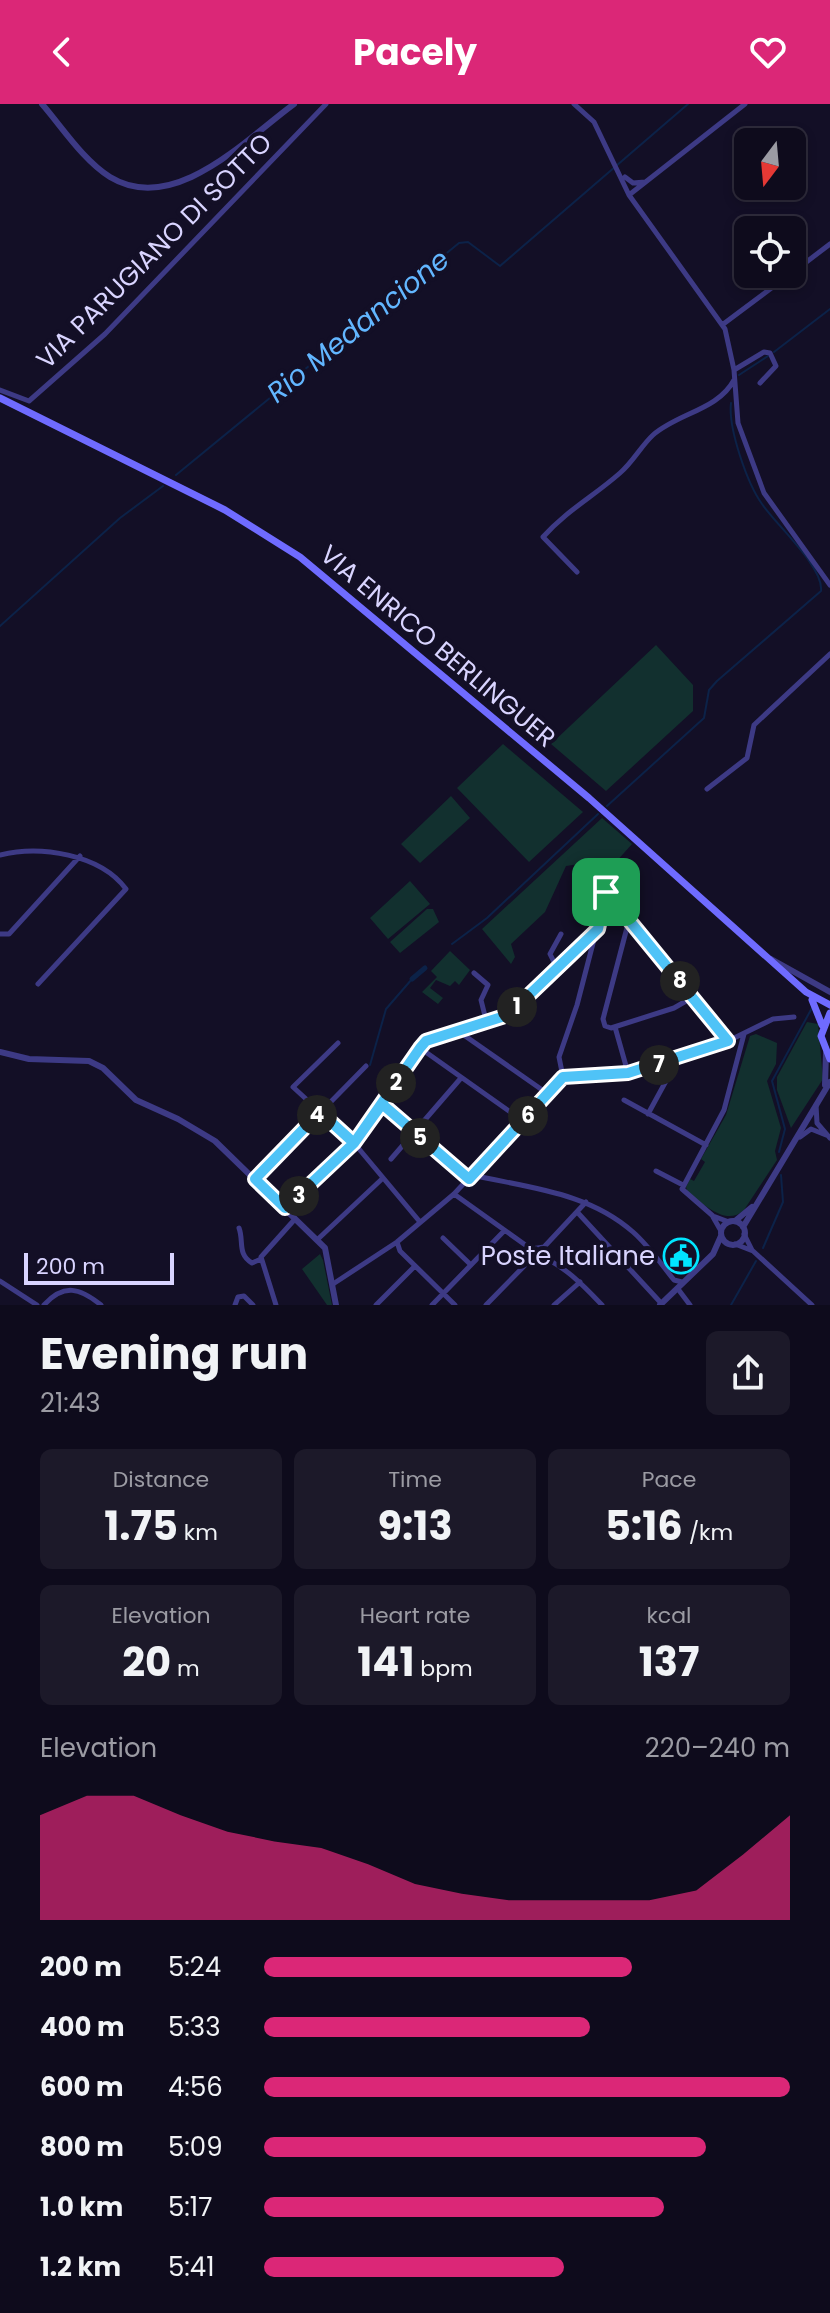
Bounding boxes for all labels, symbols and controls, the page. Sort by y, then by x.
text: Pacely [353,27,477,78]
icon: back [40,30,84,74]
icon: heart [746,30,790,74]
street label: VIA PARUGIANO DI SOTTO [28,125,280,377]
north arrow [734,128,806,200]
map controls [734,128,806,288]
button: locate [734,216,806,288]
water label: Rio Medancione [258,240,458,412]
street label: VIA ENRICO BERLINGUER [312,537,564,755]
pin [572,858,640,926]
icon: arrive [584,870,628,914]
pin: 8 [660,961,700,1001]
text: 8 [673,965,687,996]
pin: 1 [497,987,537,1027]
text: 1 [513,991,521,1022]
pin: 7 [639,1045,679,1085]
text: 7 [653,1049,665,1080]
pin: 2 [376,1063,416,1103]
text: 2 [390,1067,402,1098]
pin: 4 [297,1095,337,1135]
pin: 6 [508,1096,548,1136]
text: 4 [310,1099,324,1130]
text: 6 [521,1100,535,1131]
pin: 5 [400,1118,440,1158]
text: 5 [413,1122,427,1153]
pin: 3 [279,1176,319,1216]
text: 3 [292,1180,306,1211]
public building icon: Poste Italiane [662,1237,700,1275]
place label: Poste Italiane [481,1238,655,1274]
scale bar [24,1249,174,1285]
text: 200 m [36,1251,105,1282]
text: Evening run [40,1323,308,1384]
button: share [706,1331,790,1415]
text: 21:43 [40,1385,100,1421]
text: Distance [113,1464,209,1495]
text: Time [388,1464,442,1495]
text: Pace [642,1464,696,1495]
text: 1.75 [104,1498,178,1554]
text: 9:13 [377,1498,453,1554]
text: 5:16 [605,1498,683,1554]
text: km [178,1517,218,1548]
text: /km [683,1517,733,1548]
text: Elevation [111,1600,211,1631]
text: Heart rate [360,1600,470,1631]
text: kcal [647,1600,691,1631]
text: 20 [122,1634,171,1690]
text: 141 [357,1634,414,1690]
text: 137 [639,1634,699,1690]
text: m [171,1653,200,1684]
text: bpm [414,1653,473,1684]
text: Elevation [40,1730,157,1766]
text: 220–240 m [645,1730,790,1766]
text: 200 m [40,1949,122,1985]
text: 5:24 [168,1949,221,1985]
text: 400 m [40,2009,125,2045]
text: 5:33 [168,2009,221,2045]
text: 600 m [40,2069,124,2105]
text: 4:56 [168,2069,223,2105]
text: 800 m [40,2129,124,2165]
text: 5:09 [168,2129,223,2165]
text: 1.0 km [40,2189,123,2225]
text: 5:17 [168,2189,212,2225]
text: 1.2 km [40,2249,121,2285]
text: 5:41 [168,2249,215,2285]

